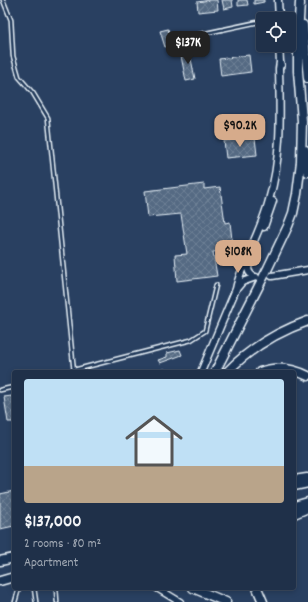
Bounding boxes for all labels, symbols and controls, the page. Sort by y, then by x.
map controls [256,12,296,52]
button: locate [256,12,296,52]
pin: $137K [160,31,216,65]
text: $137K [175,34,201,53]
pin: $90.2K [207,114,273,148]
text: $90.2K [223,117,257,136]
pin: $108K [210,240,266,274]
text: $108K [224,243,252,262]
icon: home [118,405,190,477]
text: $137,000 [24,511,81,535]
text: 2 rooms · 80 m² [24,535,101,554]
text: Apartment [24,554,78,573]

